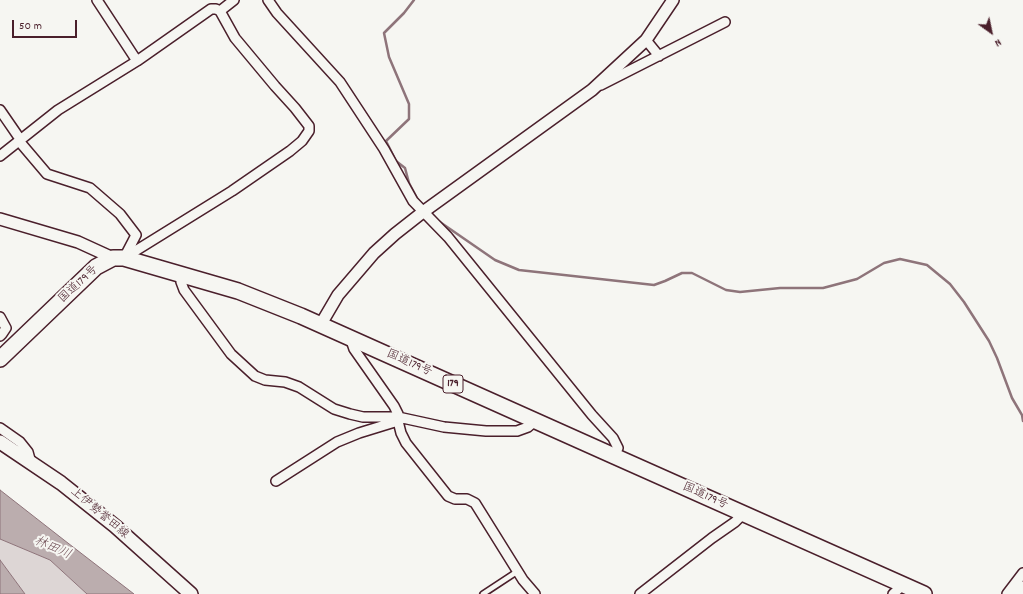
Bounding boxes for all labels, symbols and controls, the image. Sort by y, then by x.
scale bar [14,12,79,38]
north arrow [971,12,1011,52]
text: 50 m [19,18,42,35]
text: N [991,34,1004,50]
street label: 国道179号 [56,263,102,307]
street label: 国道179号 [384,348,434,380]
road number: 179 [443,375,463,393]
street label: 国道179号 [680,481,730,513]
street label: 上伊勢誉田線 [67,485,131,543]
water label: 林田川 [31,534,73,564]

